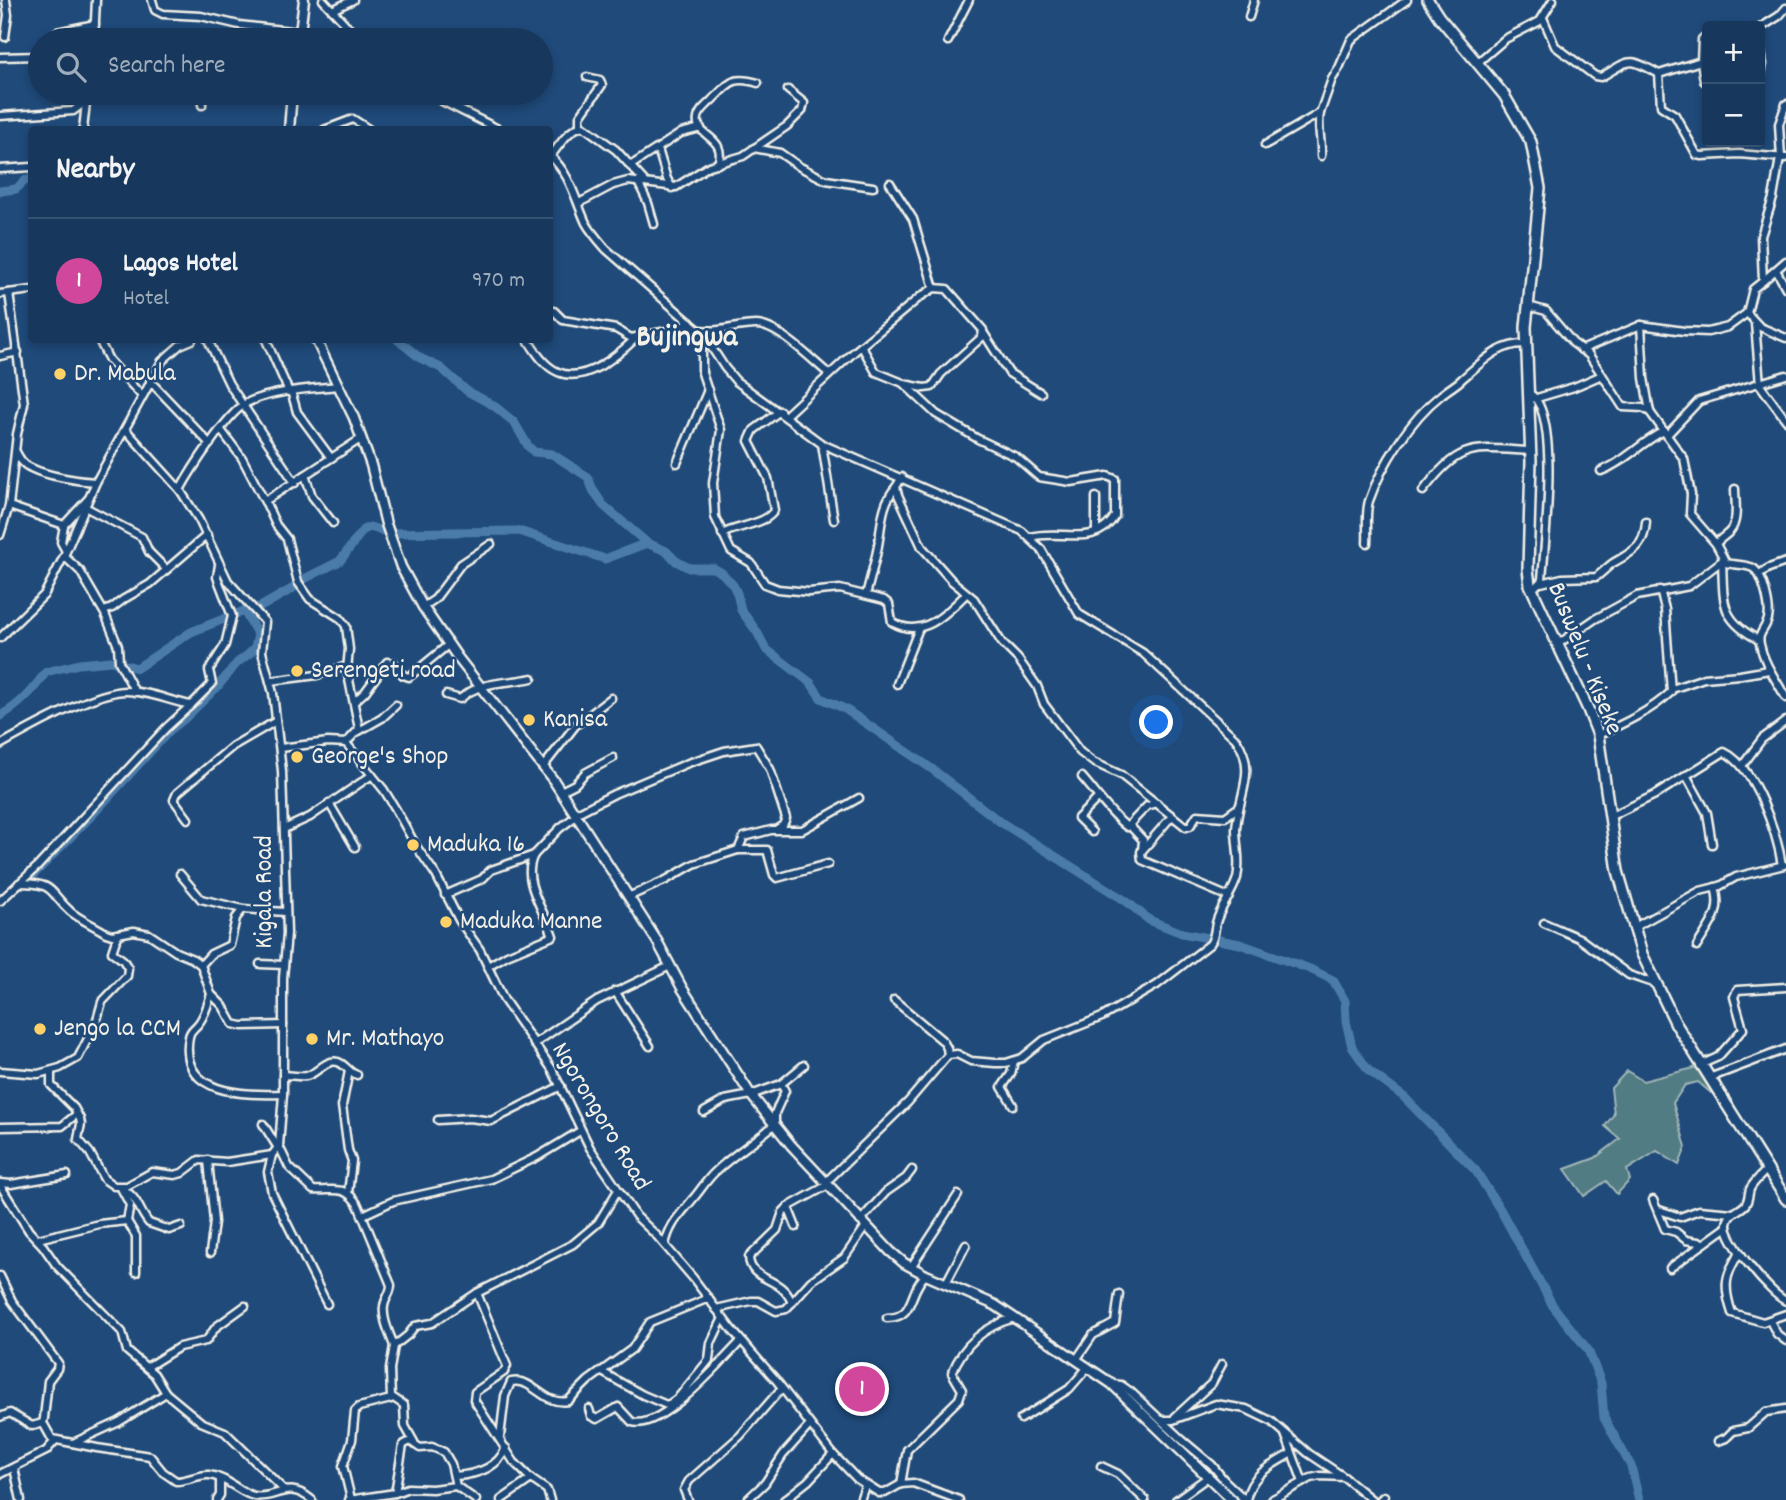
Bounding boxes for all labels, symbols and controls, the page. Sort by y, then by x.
map controls [1702,21,1765,147]
button: + [1702,21,1765,84]
search box [28,28,553,105]
icon: search [52,48,90,86]
text: Search here [108,48,226,85]
button: − [1702,84,1765,147]
text: Nearby [56,150,134,193]
text: Lagos Hotel [123,246,238,283]
text: 1 [76,265,82,298]
text: 970 m [472,265,525,298]
text: Hotel [123,283,169,316]
district label: Bujingwa [637,318,738,361]
place label: Dr. Mabula [74,356,176,393]
marker: Dr. Mabula [52,366,68,382]
street label: Buswelu - Kiseke [1536,577,1632,741]
place label: Serengeti road [311,653,456,690]
marker: Serengeti road [289,663,305,679]
place label: Kanisa [543,702,608,739]
your location [1139,705,1173,739]
marker: Kanisa [521,712,537,728]
place label: George's Shop [311,739,449,776]
marker: George's Shop [289,749,305,765]
place label: Maduka 16 [427,827,525,864]
street label: Kigala Road [247,835,284,949]
marker: Maduka 16 [405,837,421,853]
place label: Maduka Manne [460,904,603,941]
marker: Maduka Manne [438,914,454,930]
place label: Jengo la CCM [54,1011,181,1048]
marker: Jengo la CCM [32,1021,48,1037]
place label: Mr. Mathayo [326,1021,444,1058]
marker: Mr. Mathayo [304,1031,320,1047]
street label: Ngorongoro Road [541,1036,659,1198]
pin: 1 [839,1363,885,1415]

